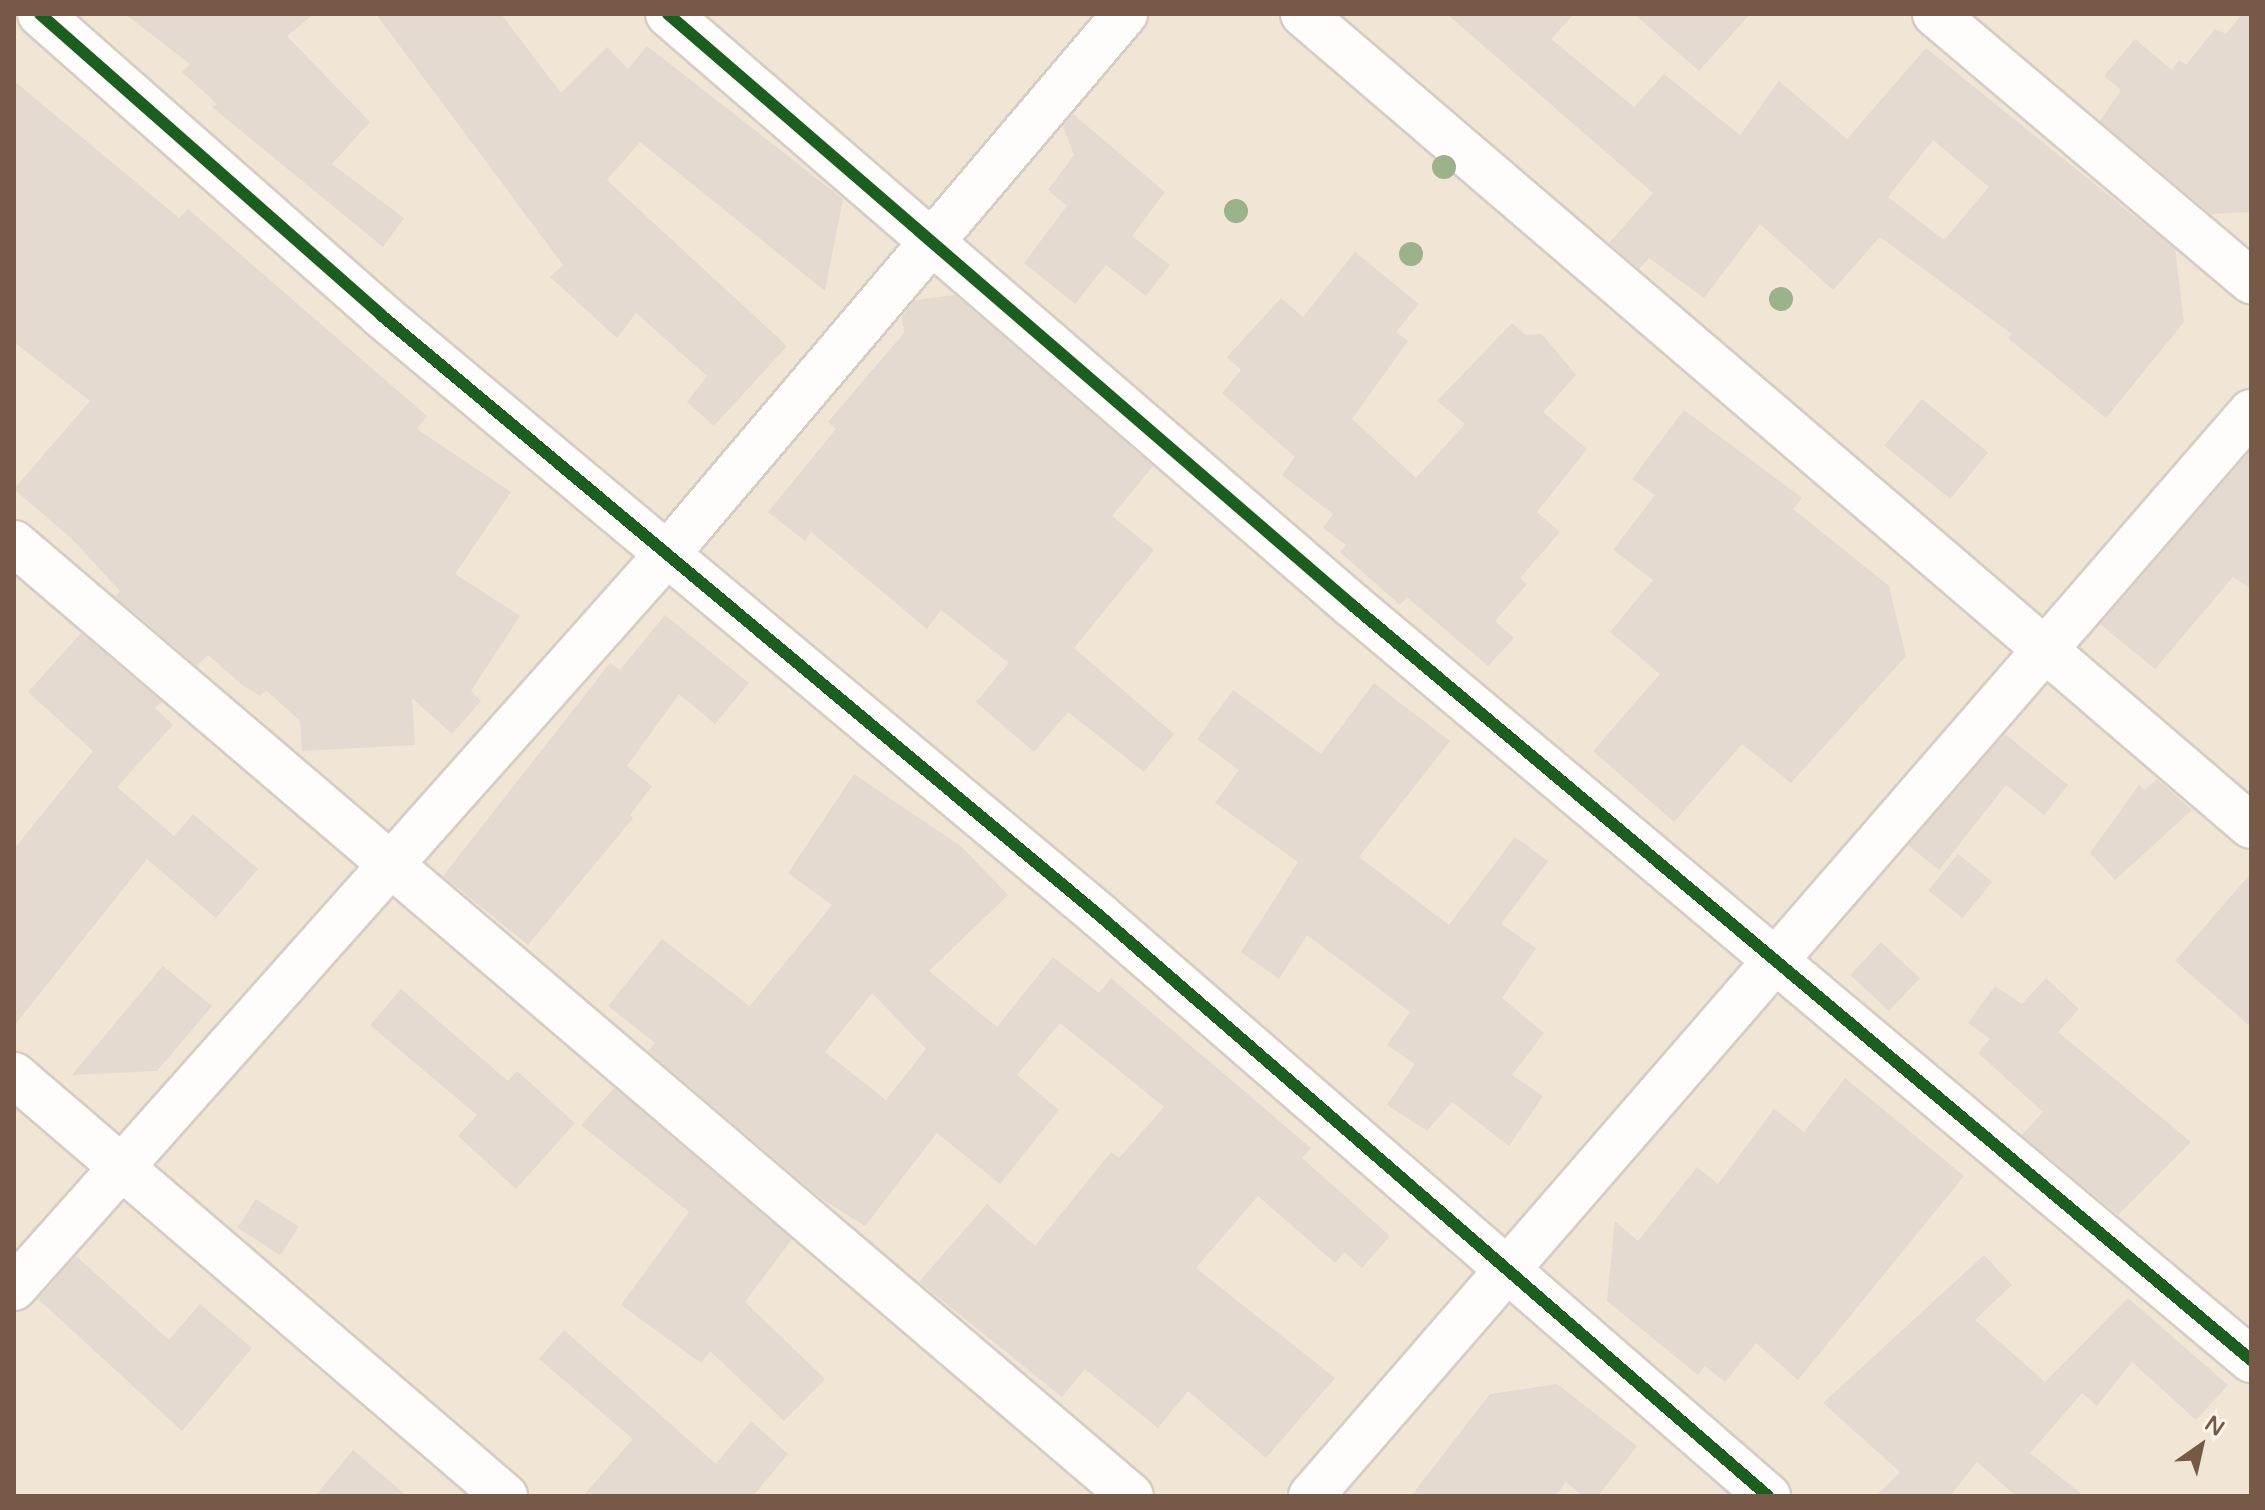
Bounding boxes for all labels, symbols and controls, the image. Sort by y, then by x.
north arrow [2161,1406,2241,1486]
text: N [2200,1410,2229,1442]

